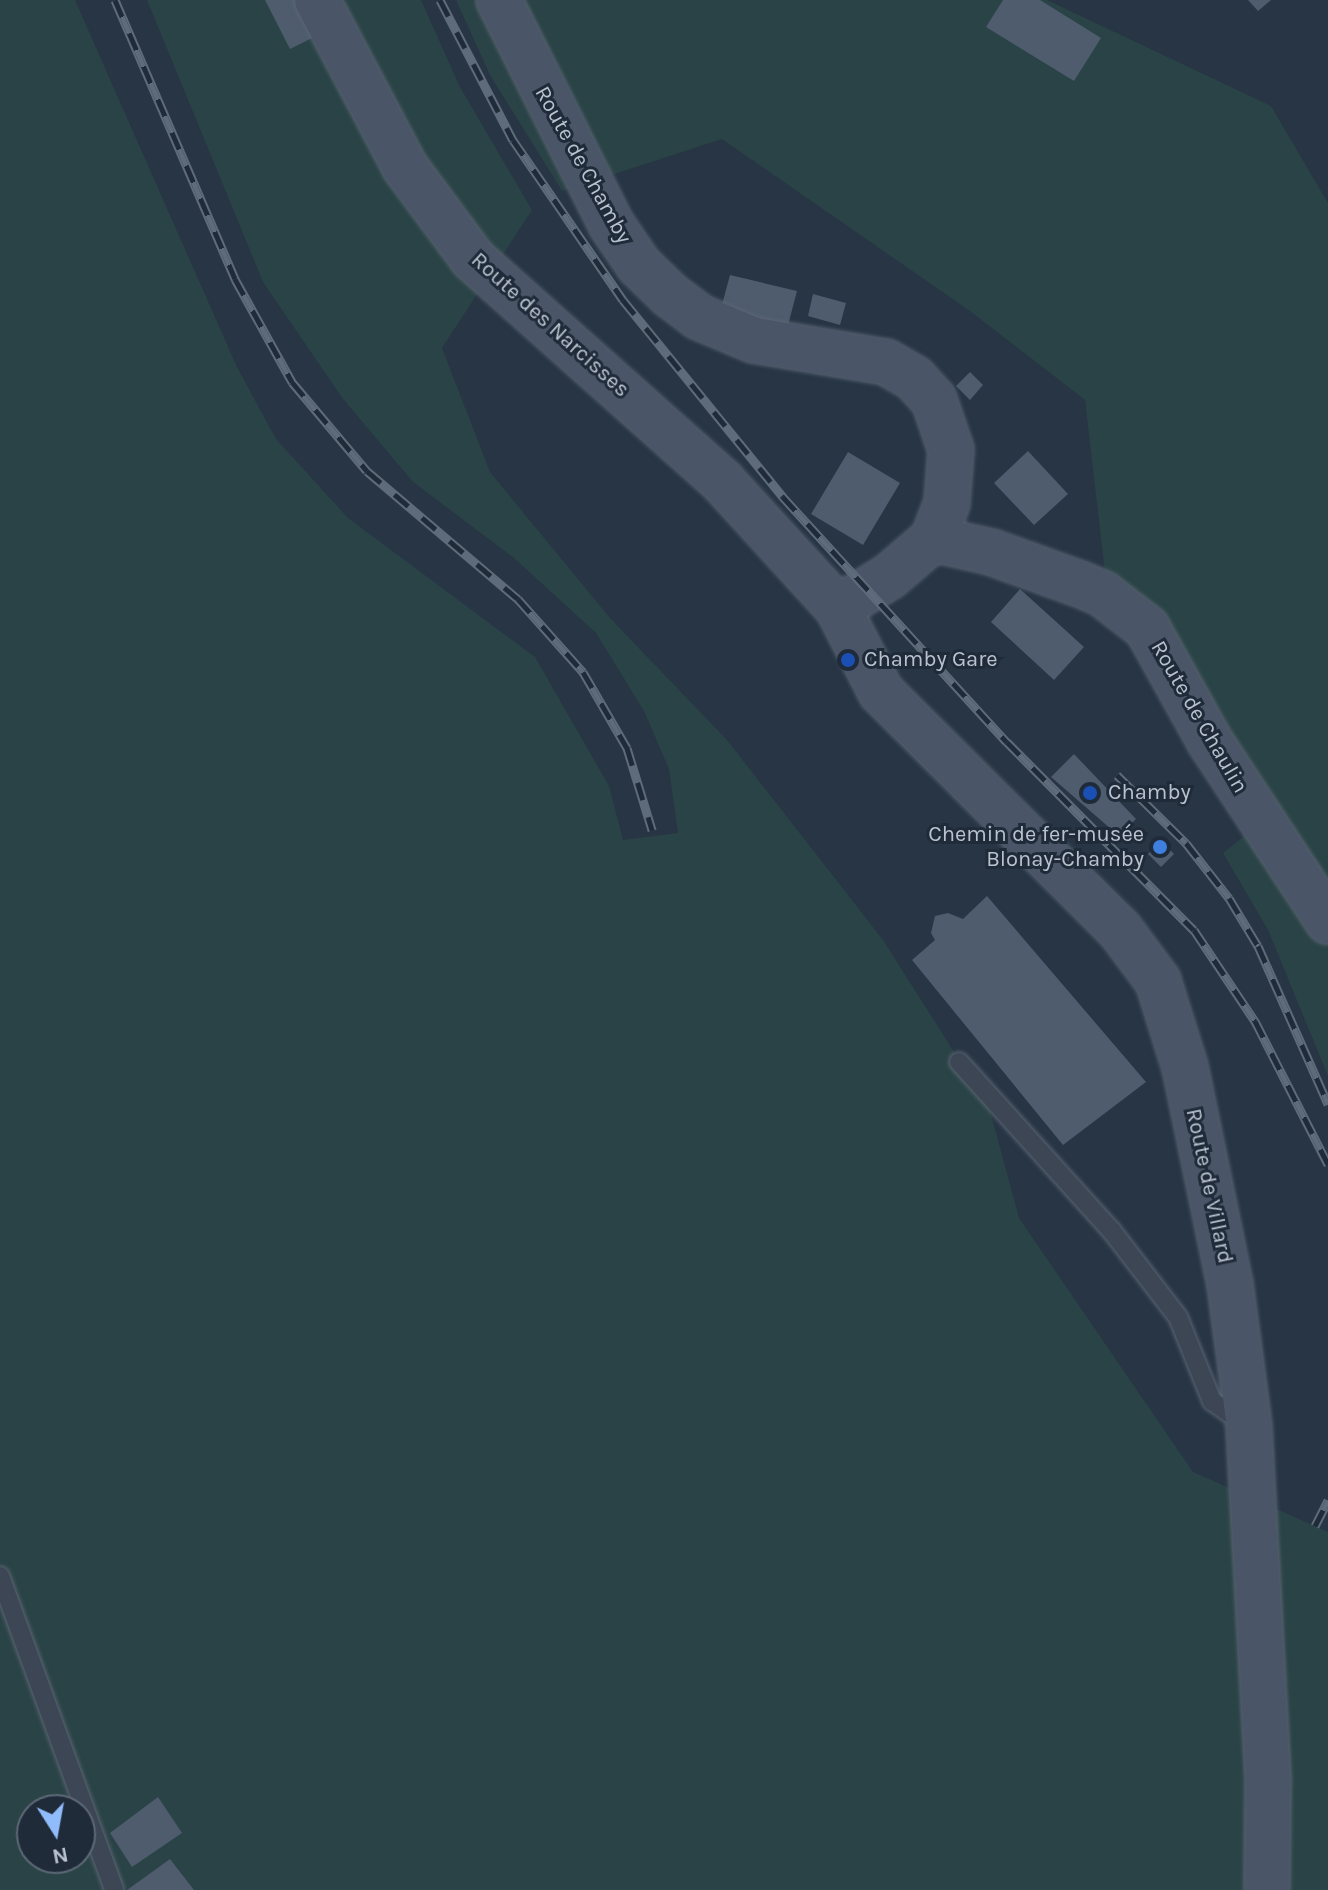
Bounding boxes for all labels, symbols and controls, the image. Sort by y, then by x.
street label: Route de Chamby [529,82,637,248]
street label: Route des Narcisses [465,247,635,403]
street label: Route de Chaulin [1145,636,1253,798]
place label: Chamby Gare [864,647,997,673]
marker: Chamby Gare [839,651,857,669]
place label: Chamby [1108,780,1191,806]
marker: Chamby [1079,782,1101,804]
place label: Chemin de fer-musée Blonay-Chamby [928,821,1144,872]
marker: Chemin de fer-musée Blonay-Chamby [1151,838,1169,856]
street label: Route de Villard [1180,1106,1238,1266]
north arrow [16,1794,96,1874]
text: N [50,1841,70,1870]

